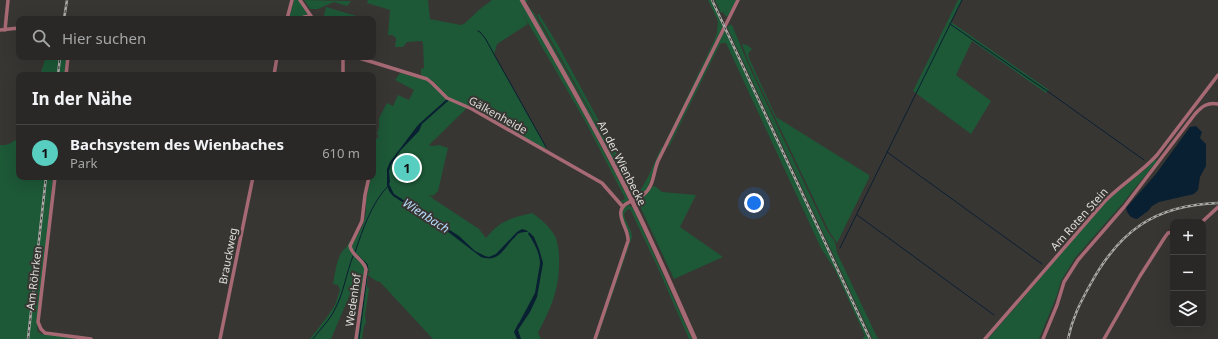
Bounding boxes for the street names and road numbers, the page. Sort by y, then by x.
street label: Gälkenheide [466,92,530,137]
street label: An der Wienbecke [595,118,650,208]
street label: Am Roten Stein [1047,184,1111,253]
street label: Brauckweg [215,226,240,285]
street label: Am Röhrken [22,245,45,311]
street label: Wedenhof [341,271,364,327]

